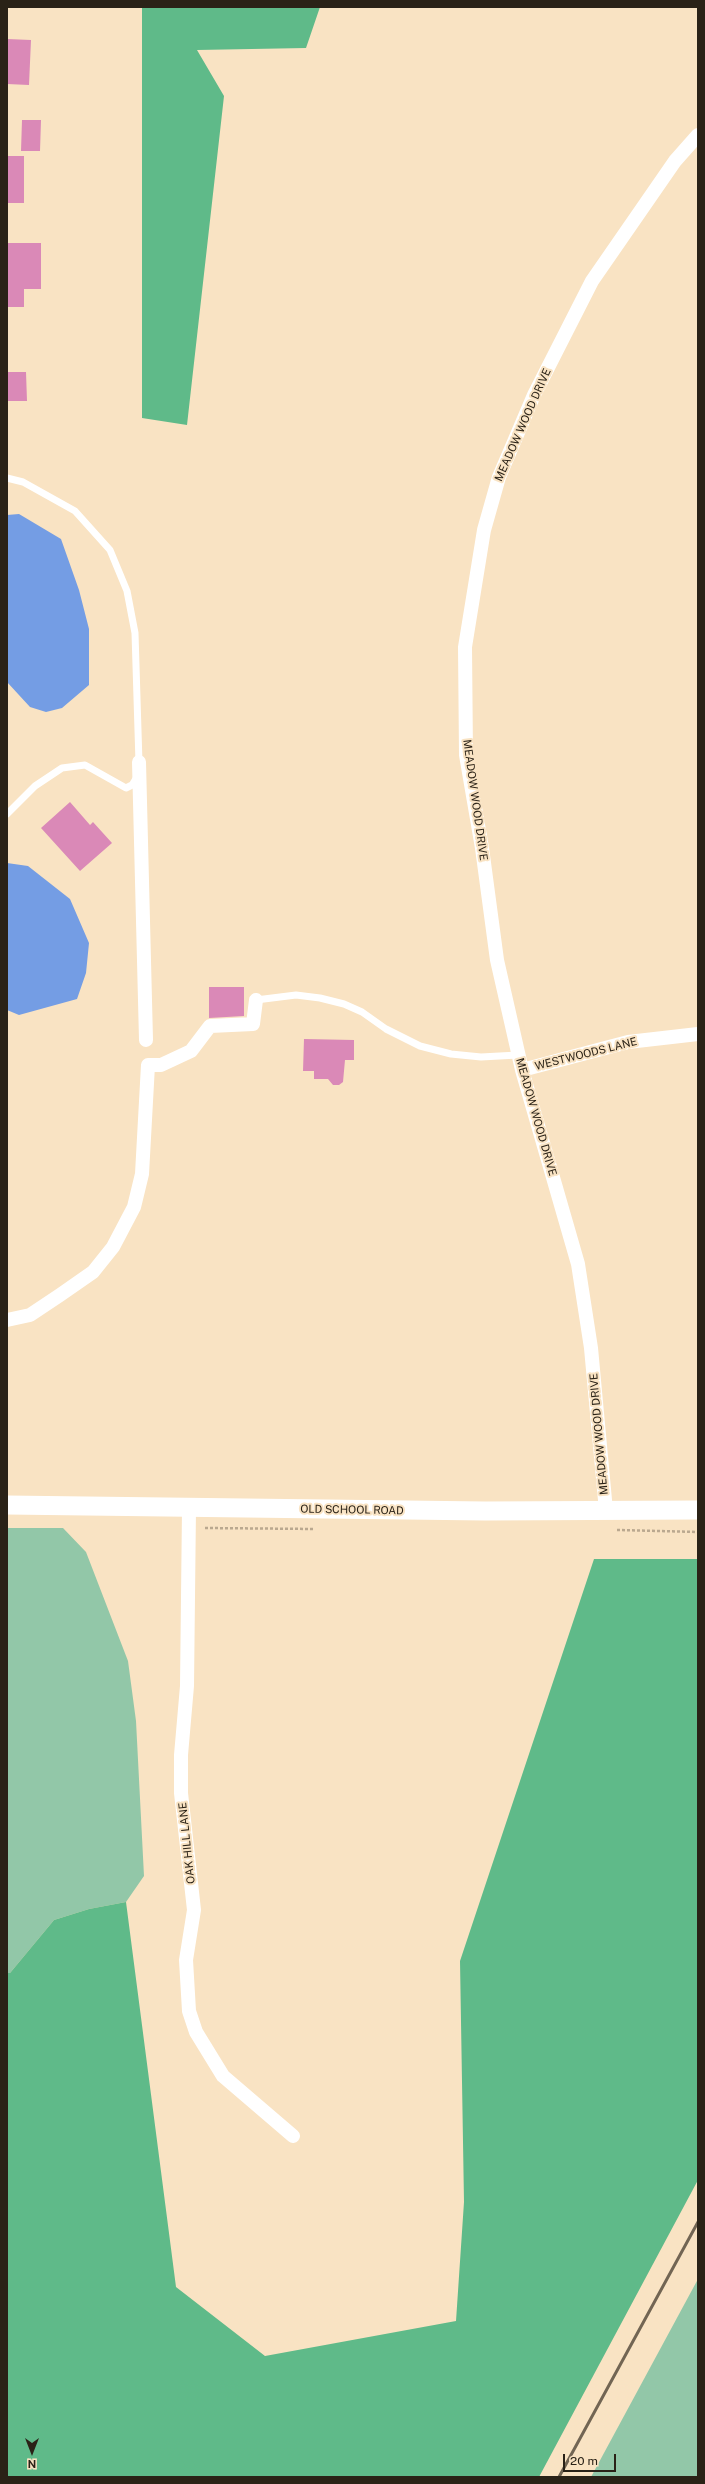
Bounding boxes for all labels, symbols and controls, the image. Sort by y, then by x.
street label: MEADOW WOOD DRIVE [492,367,554,483]
street label: MEADOW WOOD DRIVE [460,739,490,861]
street label: WESTWOODS LANE [533,1035,639,1073]
street label: MEADOW WOOD DRIVE [513,1056,559,1178]
street label: MEADOW WOOD DRIVE [587,1373,611,1495]
street label: OLD SCHOOL ROAD [300,1502,404,1518]
street label: OAK HILL LANE [176,1802,198,1884]
north arrow [12,2432,52,2472]
scale bar [565,2446,618,2472]
text: 20 m [570,2454,598,2468]
text: N [28,2458,36,2470]

